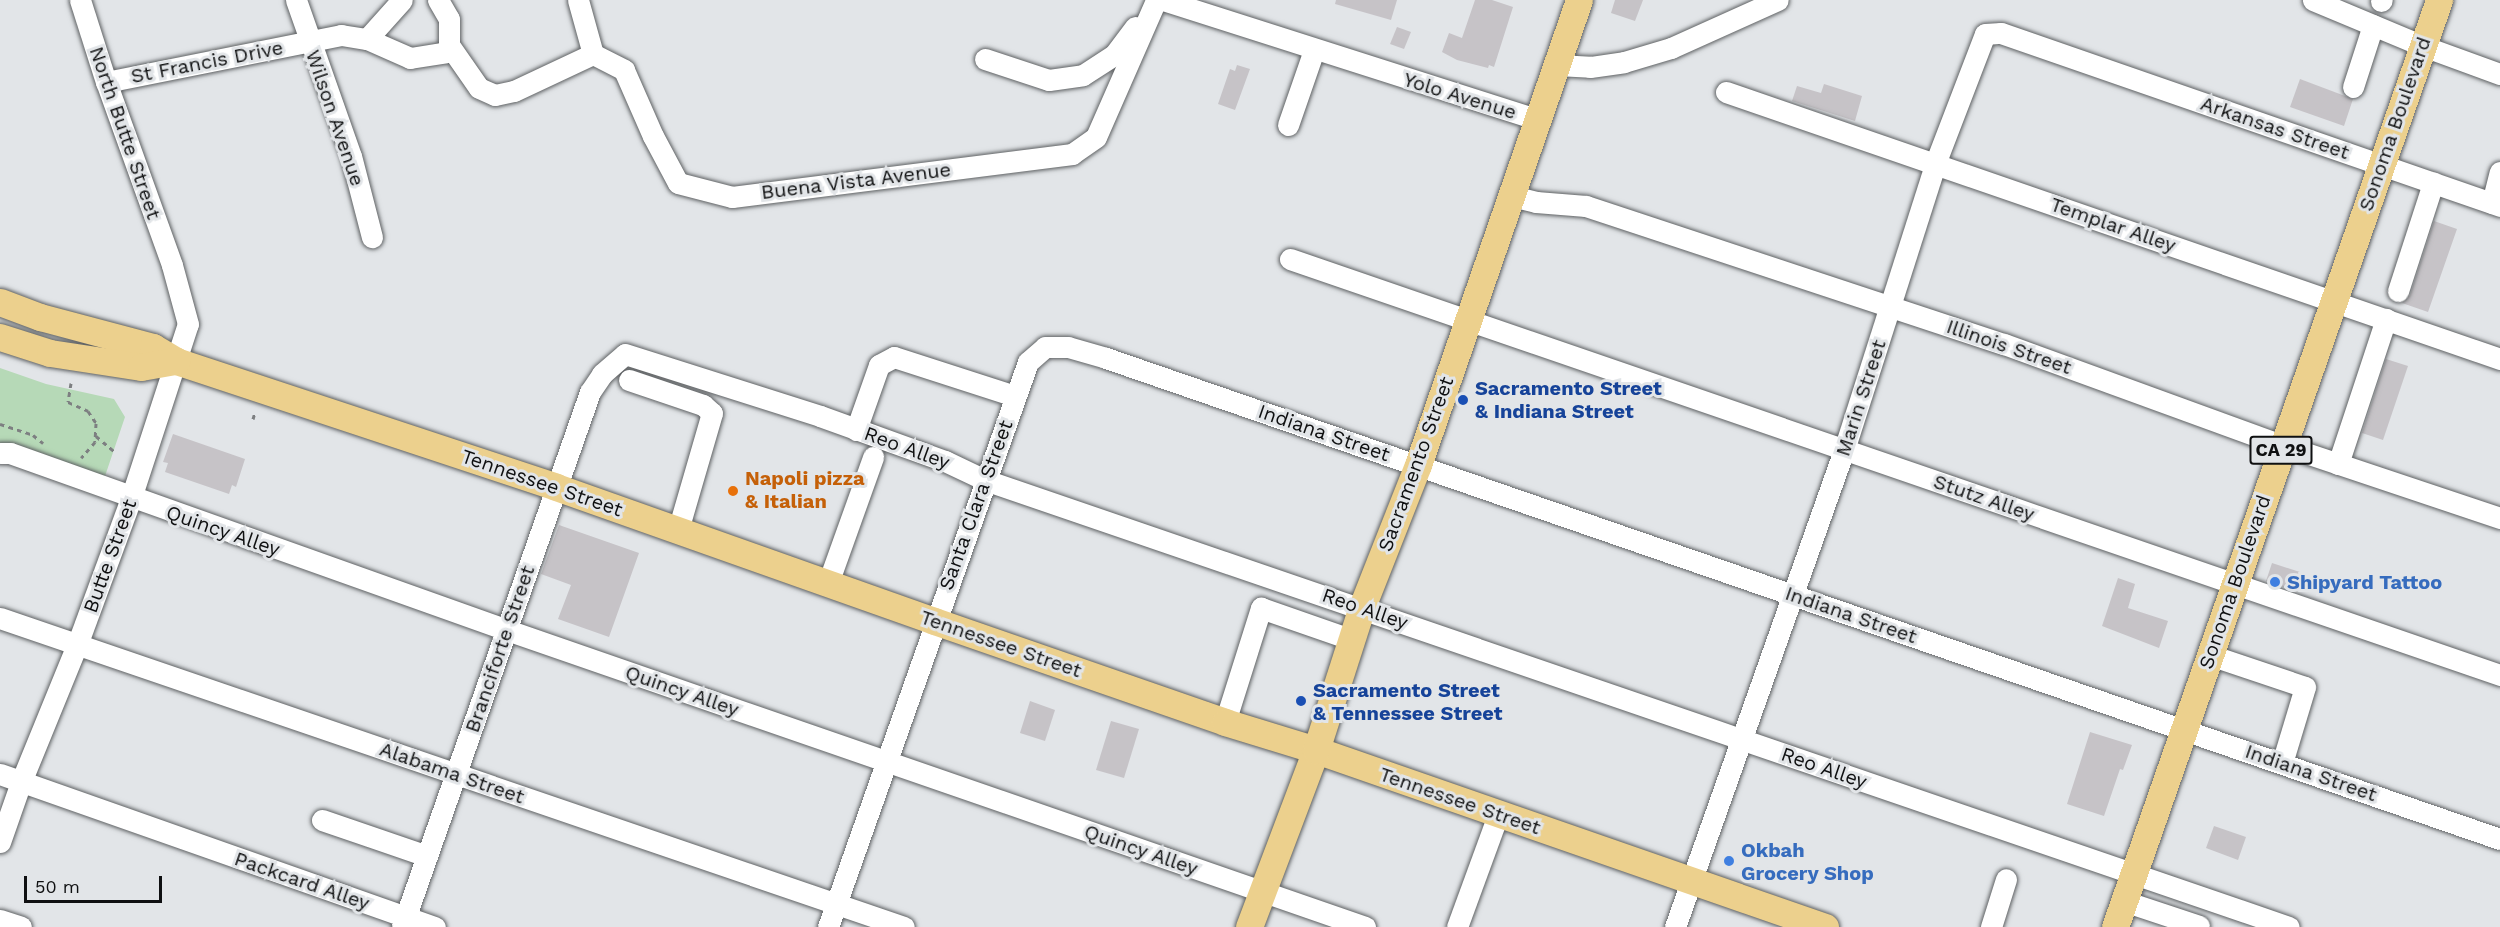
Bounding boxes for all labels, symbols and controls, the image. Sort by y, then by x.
street label: Sonoma Boulevard [2354,34,2436,214]
street label: St Francis Drive [129,35,285,89]
street label: North Butte Street [84,43,166,223]
street label: Wilson Avenue [300,46,370,190]
street label: Yolo Avenue [1400,67,1520,125]
street label: Arkansas Street [2198,91,2352,165]
street label: Buena Vista Avenue [758,157,954,205]
street label: Templar Alley [2047,192,2179,258]
street label: Illinois Street [1943,314,2075,380]
street label: Marin Street [1831,337,1891,459]
street label: Sacramento Street [1373,373,1459,555]
place label: Sacramento Street & Indiana Street [1475,376,1662,423]
marker: Sacramento Street & Indiana Street [1456,393,1470,407]
street label: Indiana Street [1255,399,1393,467]
street label: Santa Clara Street [934,416,1018,594]
street label: Reo Alley [861,421,953,475]
road number: CA 29 [2248,435,2314,465]
street label: Tennessee Street [458,444,626,522]
place label: Napoli pizza & Italian [745,467,865,514]
street label: Stutz Alley [1930,469,2038,527]
marker: Napoli pizza & Italian [726,484,740,498]
street label: Sonoma Boulevard [2194,492,2276,672]
street label: Butte Street [78,496,142,616]
street label: Quincy Alley [162,500,284,562]
street label: Branciforte Street [460,562,540,736]
place label: Shipyard Tattoo [2287,570,2443,594]
marker: Shipyard Tattoo [2268,575,2282,589]
street label: Indiana Street [1782,581,1920,649]
street label: Reo Alley [1318,583,1412,635]
street label: Tennessee Street [917,605,1085,683]
street label: Quincy Alley [621,660,743,722]
place label: Sacramento Street & Tennessee Street [1313,678,1503,725]
marker: Sacramento Street & Tennessee Street [1294,694,1308,708]
street label: Alabama Street [376,737,528,809]
street label: Indiana Street [2242,739,2380,807]
street label: Reo Alley [1777,742,1871,794]
street label: Tennessee Street [1376,762,1544,840]
street label: Quincy Alley [1080,819,1202,881]
place label: Okbah Grocery Shop [1741,838,1874,885]
street label: Packcard Alley [231,846,373,916]
marker: Okbah Grocery Shop [1722,854,1736,868]
scale bar [27,864,165,902]
text: 50 m [35,876,80,897]

